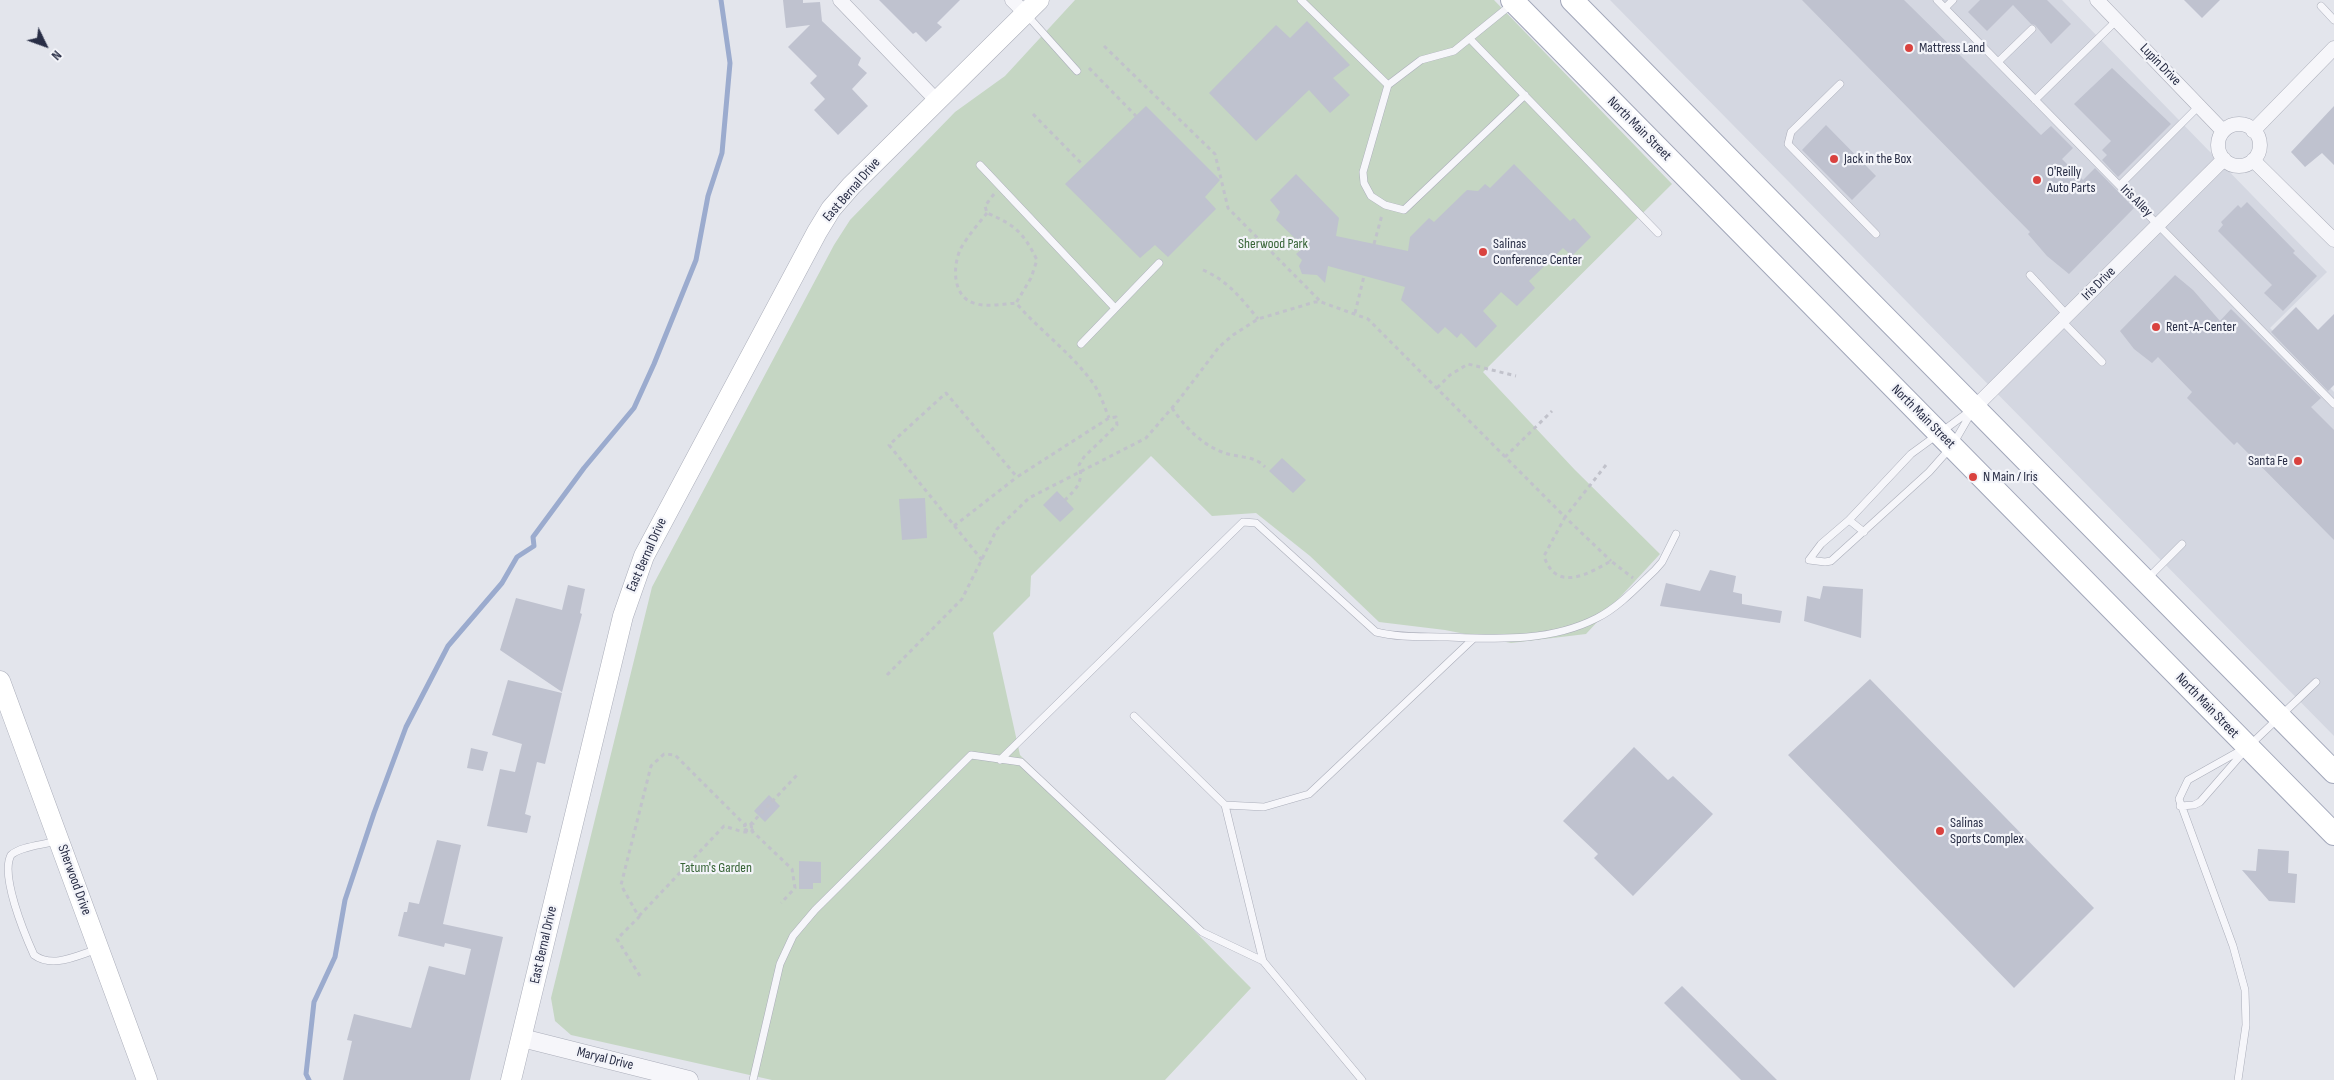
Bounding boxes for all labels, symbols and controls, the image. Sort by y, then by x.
north arrow [20,20,70,70]
place label: Mattress Land [1919,40,1985,56]
street label: Lupin Drive [2136,40,2184,90]
marker: Mattress Land [1903,42,1915,54]
text: N [48,47,65,64]
street label: North Main Street [1603,93,1675,165]
place label: Jack in the Box [1844,151,1912,167]
marker: Jack in the Box [1828,153,1840,165]
street label: East Bernal Drive [820,155,884,225]
place label: O'Reilly Auto Parts [2047,164,2096,196]
marker: O'Reilly Auto Parts [2031,174,2043,186]
street label: Iris Alley [2116,181,2156,221]
park label: Sherwood Park [1238,236,1308,252]
place label: Salinas Conference Center [1493,236,1582,268]
marker: Salinas Conference Center [1477,246,1489,258]
street label: Iris Drive [2079,264,2119,304]
place label: Rent-A-Center [2166,319,2236,335]
marker: Rent-A-Center [2150,321,2162,333]
street label: North Main Street [1887,381,1959,453]
place label: Santa Fe [2248,453,2288,469]
marker: Santa Fe [2292,455,2304,467]
place label: N Main / Iris [1983,469,2038,485]
marker: N Main / Iris [1967,471,1979,483]
street label: East Bernal Drive [623,515,671,595]
street label: North Main Street [2172,670,2242,742]
place label: Salinas Sports Complex [1950,815,2024,848]
marker: Salinas Sports Complex [1934,825,1946,837]
street label: Sherwood Drive [53,842,95,918]
park label: Tatum's Garden [680,860,752,876]
street label: East Bernal Drive [527,905,561,985]
street label: Maryal Drive [575,1044,635,1074]

